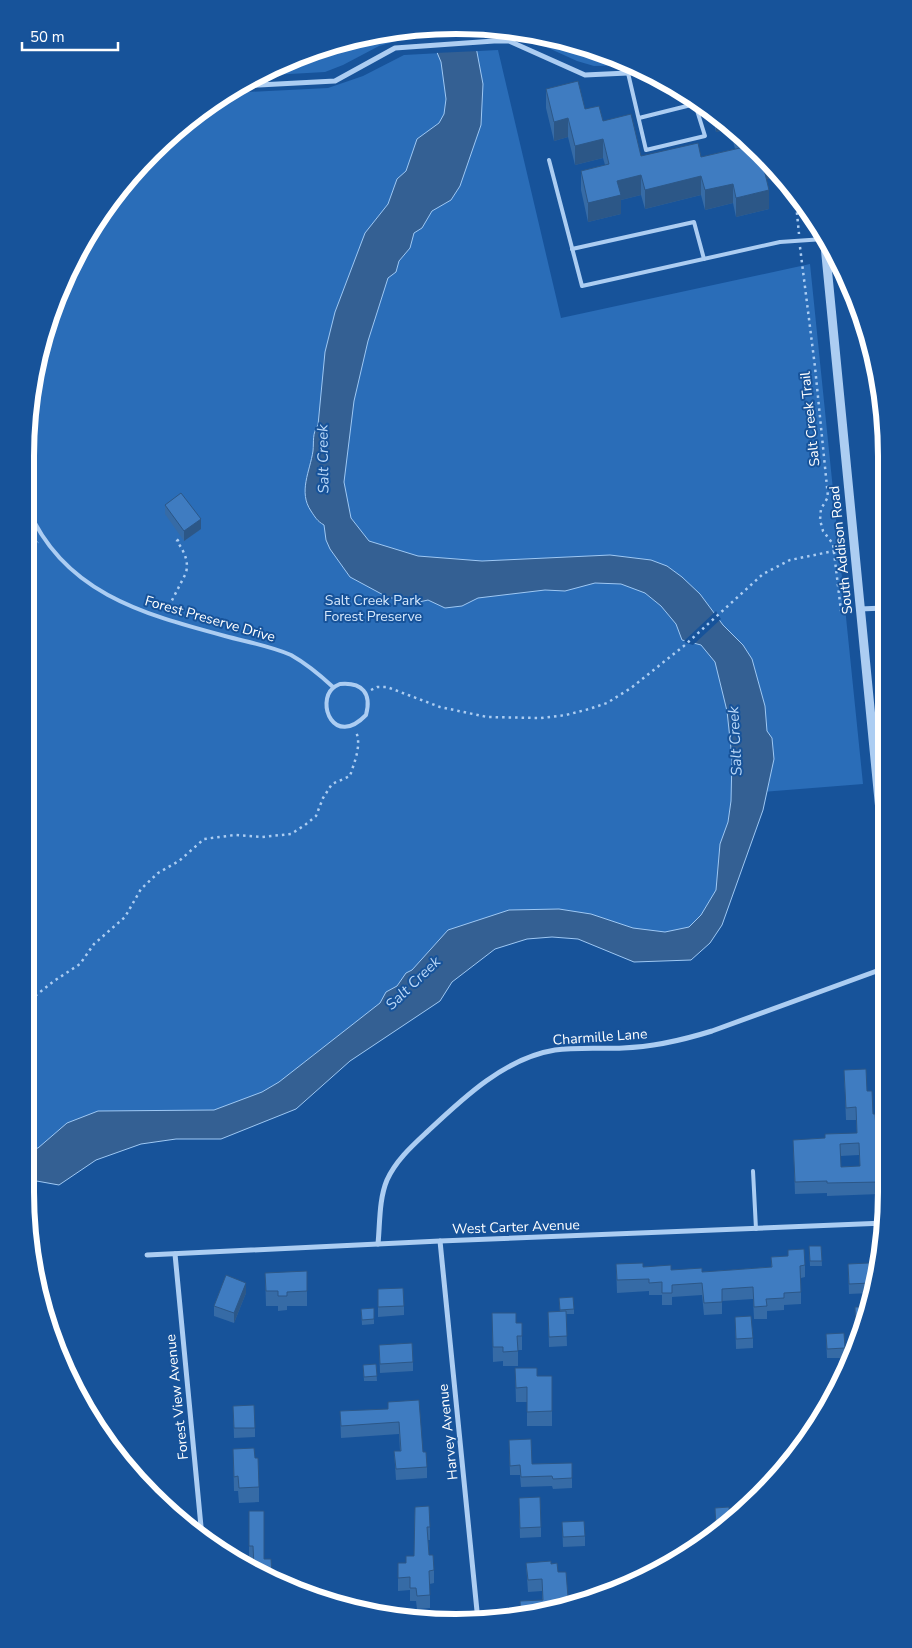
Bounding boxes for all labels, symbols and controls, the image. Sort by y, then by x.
scale bar [22,20,119,52]
text: 50 m [30,27,65,47]
street label: Salt Creek Trail [795,370,824,467]
water label: Salt Creek [312,424,334,494]
street label: South Addison Road [825,485,857,615]
street label: Forest Preserve Drive [143,591,277,647]
park label: Salt Creek Park Forest Preserve [324,591,422,626]
water label: Salt Creek [723,705,747,776]
water label: Salt Creek [381,951,445,1014]
street label: Charmille Lane [552,1024,648,1050]
street label: West Carter Avenue [452,1215,580,1239]
street label: Forest View Avenue [161,1333,193,1461]
street label: Harvey Avenue [434,1383,462,1481]

